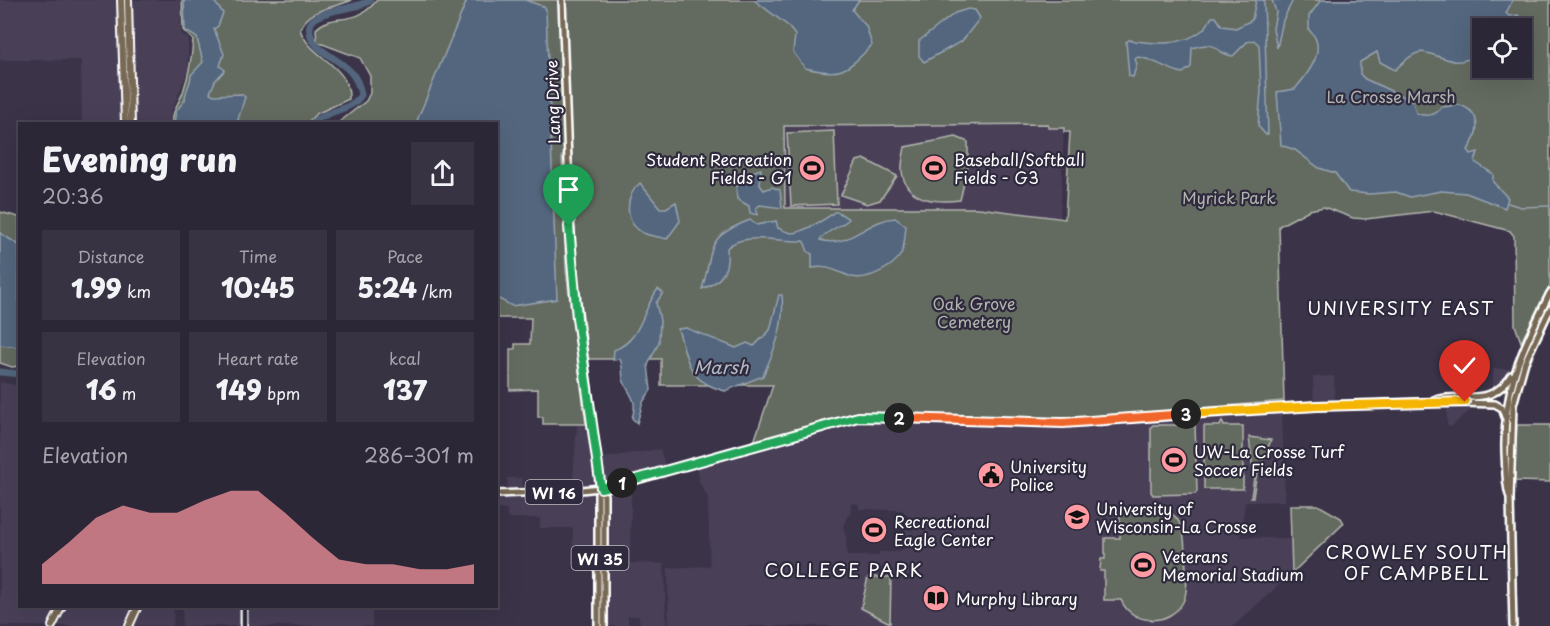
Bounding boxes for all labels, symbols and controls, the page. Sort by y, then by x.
map controls [1472,18,1532,78]
button: locate [1472,18,1532,78]
street label: Lang Drive [539,60,565,144]
park label: La Crosse Marsh [1326,84,1456,108]
text: Evening run [42,133,237,183]
button: share [411,142,474,205]
place label: Student Recreation Fields - G1 [646,147,792,189]
place label: Baseball/Softball Fields - G3 [954,147,1085,189]
sports icon: Student Recreation Fields - G1 [797,153,827,183]
sports icon: Baseball/Softball Fields - G3 [919,153,949,183]
pin [543,164,594,226]
icon: arrive [552,173,585,206]
text: 20:36 [42,181,104,211]
park label: Myrick Park [1182,185,1276,209]
text: Distance [77,244,145,268]
text: Time [239,244,277,268]
text: Pace [387,244,423,268]
text: 1.99 [71,268,122,307]
text: 10:45 [221,268,295,307]
text: 5:24 [357,268,417,307]
text: km [122,279,151,303]
text: /km [417,279,453,303]
park label: Oak Grove Cemetery [933,291,1015,333]
district label: UNIVERSITY EAST [1307,294,1495,321]
pin [1439,340,1490,402]
text: Elevation [76,346,146,370]
text: Heart rate [218,346,298,370]
text: kcal [389,346,421,370]
icon: check [1448,349,1481,382]
water label: Marsh [693,353,749,380]
text: 16 [86,370,117,409]
text: 149 [216,370,262,409]
text: 137 [383,370,427,409]
text: m [117,381,136,405]
text: bpm [262,381,300,405]
pin: 3 [1171,399,1201,429]
text: 3 [1181,402,1191,426]
pin: 2 [884,403,914,433]
text: 2 [893,406,905,430]
place label: UW-La Crosse Turf Soccer Fields [1194,439,1345,481]
text: Elevation [42,440,128,470]
text: 286–301 m [364,440,474,470]
sports icon: UW-La Crosse Turf Soccer Fields [1159,445,1189,475]
place label: University Police [1010,454,1087,496]
public building icon: University Police [976,460,1006,490]
pin: 1 [607,468,637,498]
text: 1 [618,471,626,495]
road number: WI 16 [526,480,582,504]
place label: University of Wisconsin-La Crosse [1096,496,1257,538]
school or university icon: University of Wisconsin-La Crosse [1062,502,1092,532]
place label: Recreational Eagle Center [894,509,994,551]
sports icon: Recreational Eagle Center [859,515,889,545]
district label: CROWLEY SOUTH OF CAMPBELL [1325,538,1509,586]
place label: Veterans Memorial Stadium [1162,544,1304,586]
road number: WI 35 [572,546,628,570]
sports icon: Veterans Memorial Stadium [1128,550,1158,580]
district label: COLLEGE PARK [764,556,924,583]
library icon: Murphy Library [921,583,951,613]
place label: Murphy Library [956,586,1078,610]

